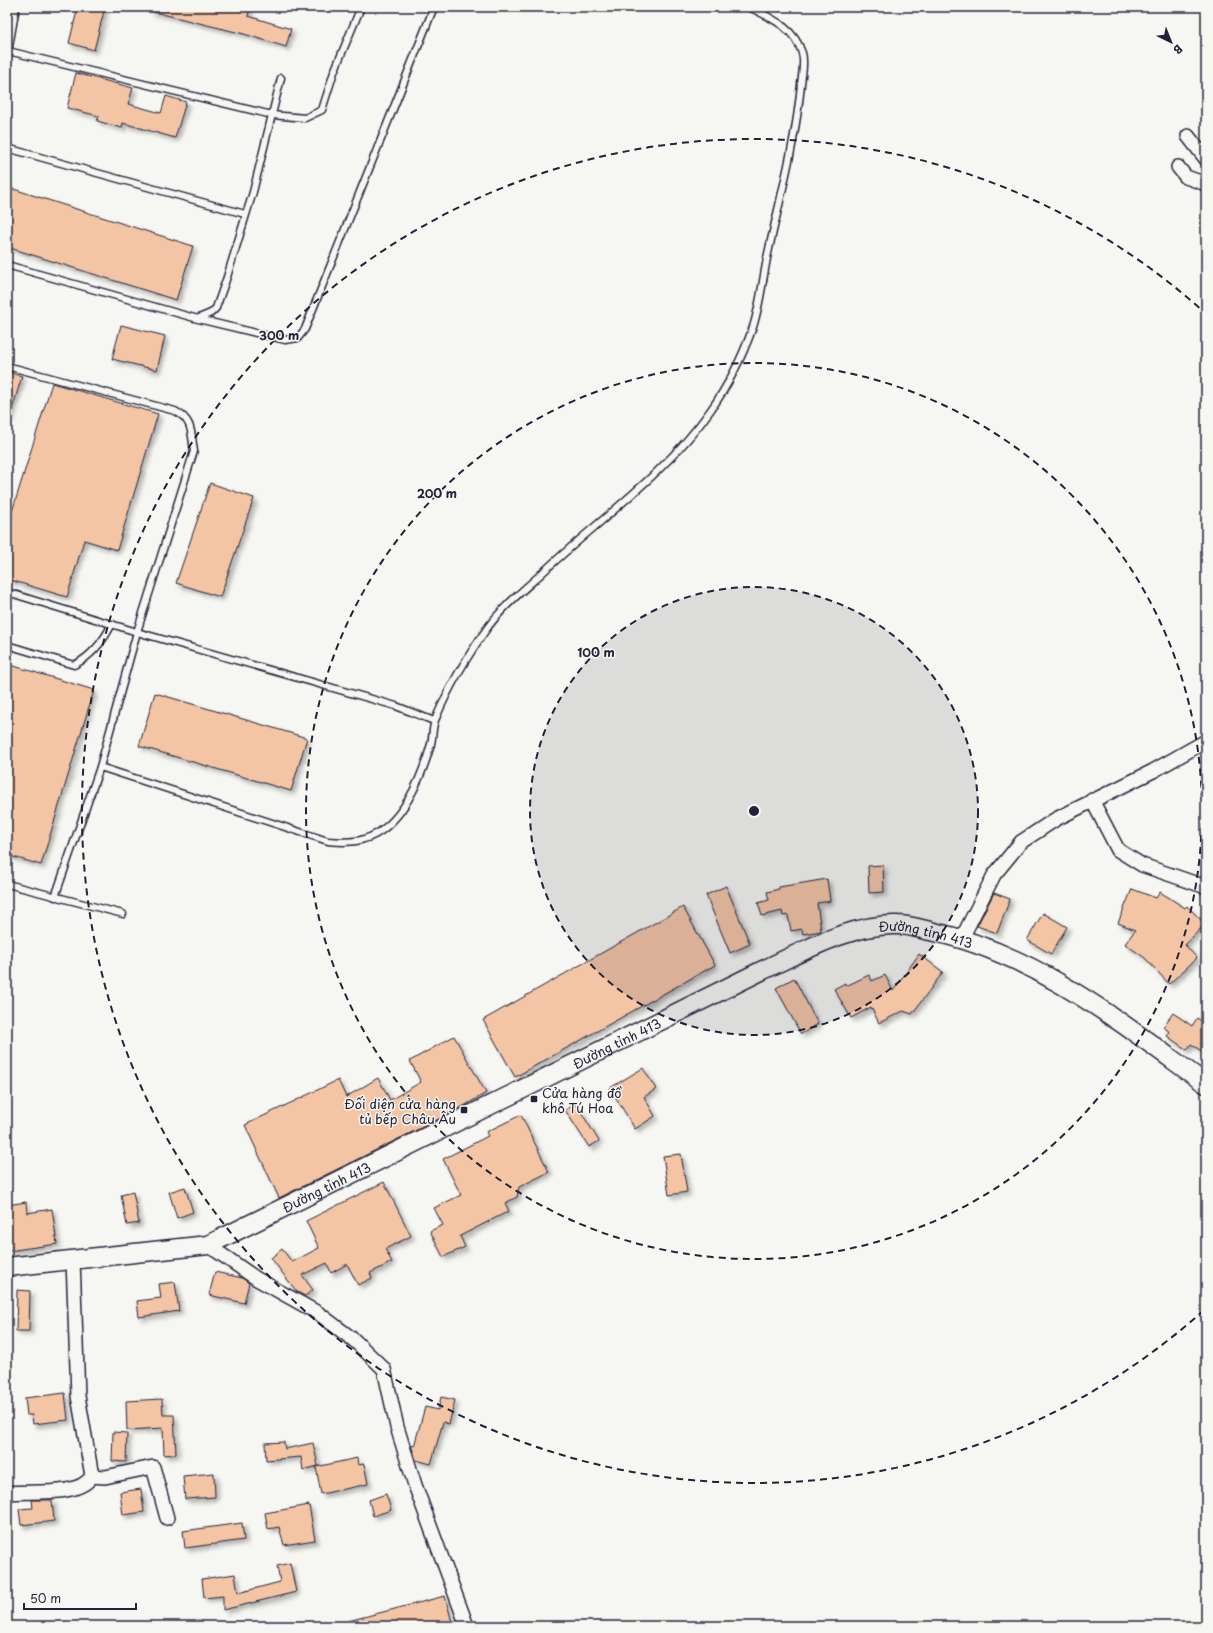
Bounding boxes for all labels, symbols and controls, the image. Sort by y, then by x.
north arrow [1151,22,1191,62]
text: B [1169,41,1187,59]
text: 300 m [259,326,299,344]
text: 200 m [417,484,457,502]
text: 100 m [577,643,615,661]
centre of rings [747,804,761,818]
street label: Đường tỉnh 413 [878,915,976,952]
street label: Đường tỉnh 413 [569,1013,664,1073]
place label: Cửa hàng đồ khô Tú Hoa [542,1083,622,1117]
place label: Đối diện cửa hàng tủ bếp Châu Âu [344,1094,456,1128]
marker: Cửa hàng đồ khô Tú Hoa [529,1094,539,1104]
marker: Đối diện cửa hàng tủ bếp Châu Âu [459,1105,469,1115]
street label: Đường tỉnh 413 [279,1157,374,1216]
scale bar [24,1585,136,1611]
text: 50 m [30,1589,61,1607]

